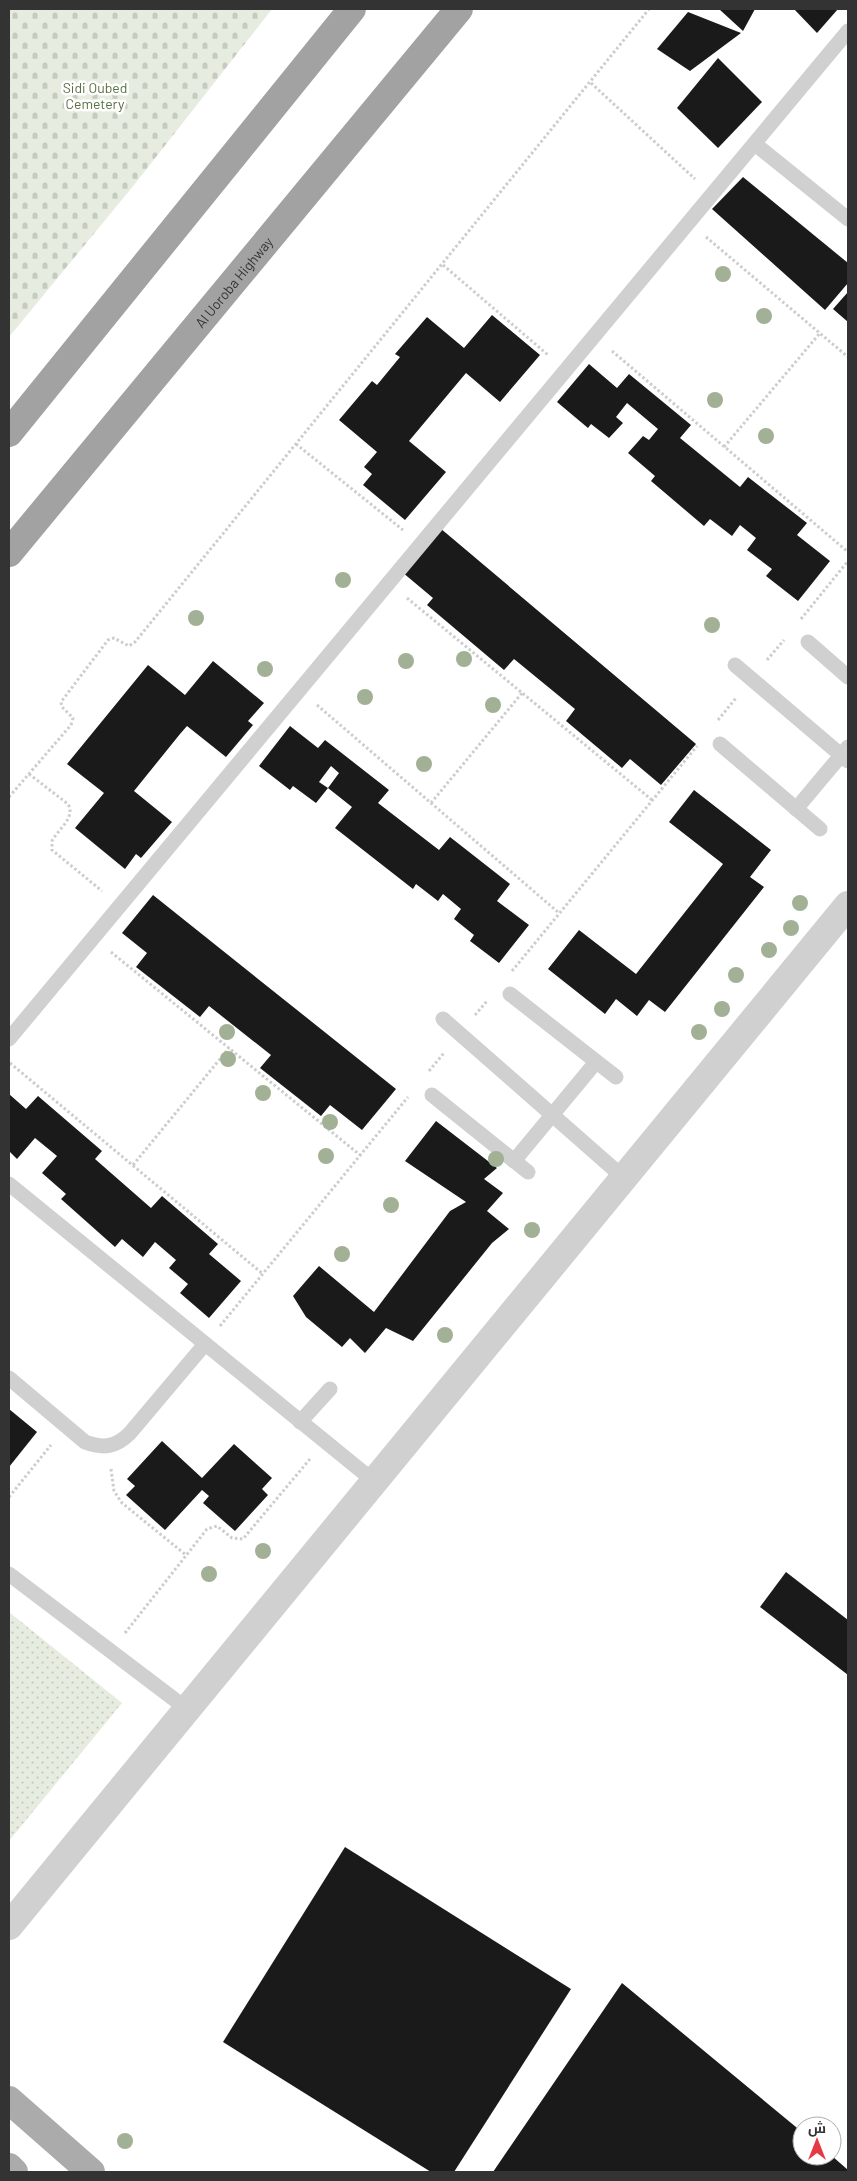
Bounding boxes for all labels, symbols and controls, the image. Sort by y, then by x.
park label: Sidi Oubed Cemetery [63,79,127,112]
street label: Al Uoroba Highway [191,233,276,331]
north arrow [792,2116,842,2166]
text: ش [808,2119,826,2137]

